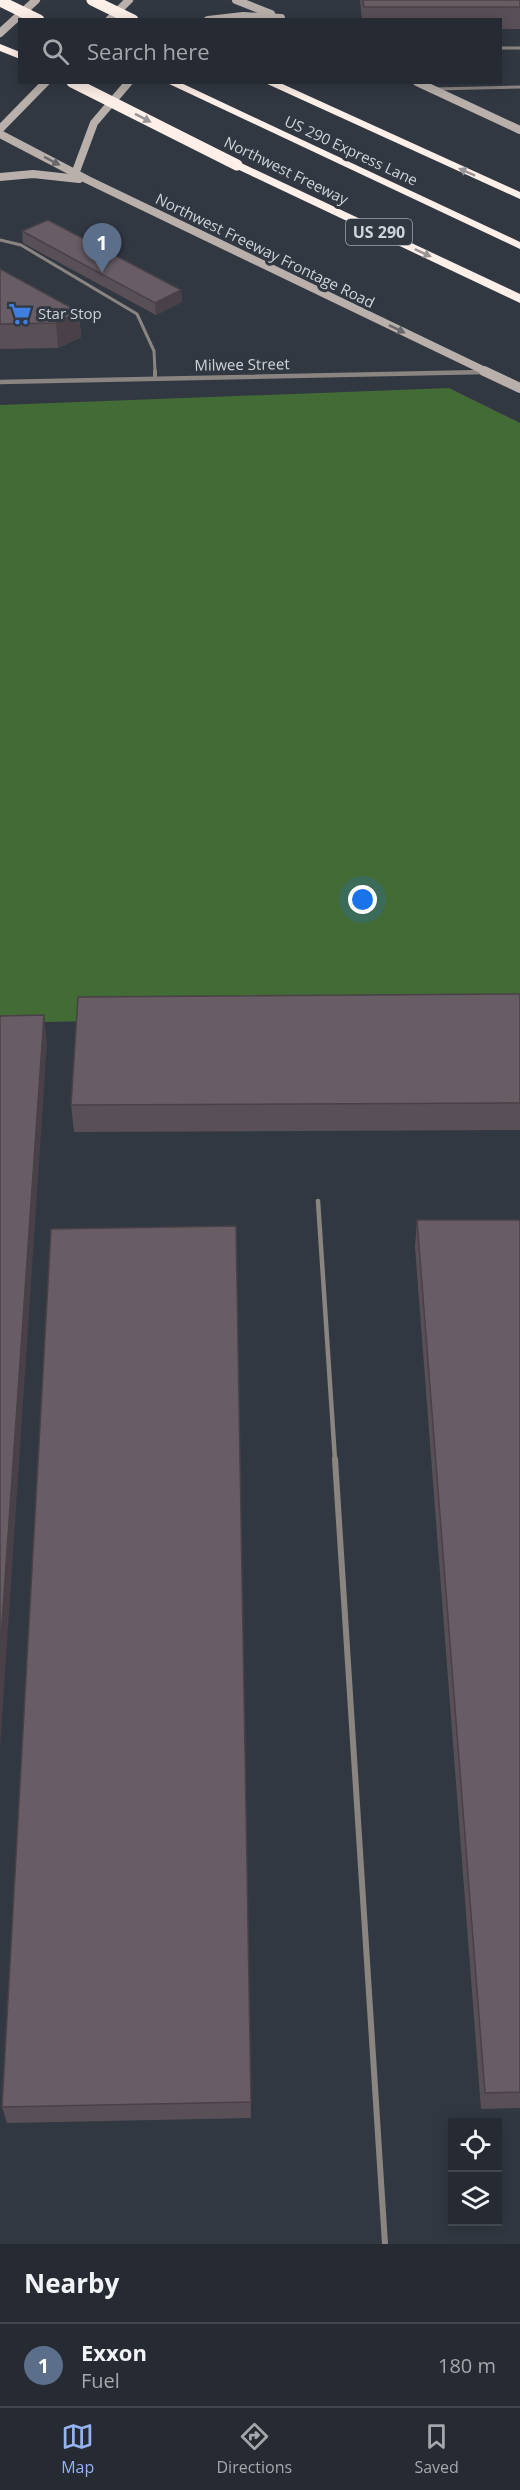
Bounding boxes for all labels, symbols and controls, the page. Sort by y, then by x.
search box [18,18,502,84]
icon: search [39,35,72,68]
text: Search here [87,36,210,66]
street label: US 290 Express Lane [282,110,421,190]
one-way arrow [135,113,152,123]
street label: Northwest Freeway [221,131,352,209]
one-way arrow [43,156,60,166]
one-way arrow [457,167,475,177]
street label: Northwest Freeway Frontage Road [152,188,378,312]
road number: US 290 [346,219,412,245]
pin: 1 [82,224,122,273]
one-way arrow [414,249,431,258]
supermarket icon: Star Stop [7,301,33,327]
place label: Star Stop [38,303,102,323]
one-way arrow [388,324,406,334]
street label: Milwee Street [194,353,290,375]
your location [348,885,377,914]
map controls [448,2118,502,2226]
button: locate [448,2118,502,2172]
button: layers [448,2172,502,2226]
text: Nearby [24,2265,119,2301]
text: Exxon [81,2337,147,2367]
text: 1 [38,2352,49,2379]
text: 180 m [438,2352,496,2379]
text: Fuel [81,2367,120,2394]
tab: Map [61,2420,94,2478]
tab: Directions [217,2420,292,2478]
tab: Saved [414,2420,459,2478]

